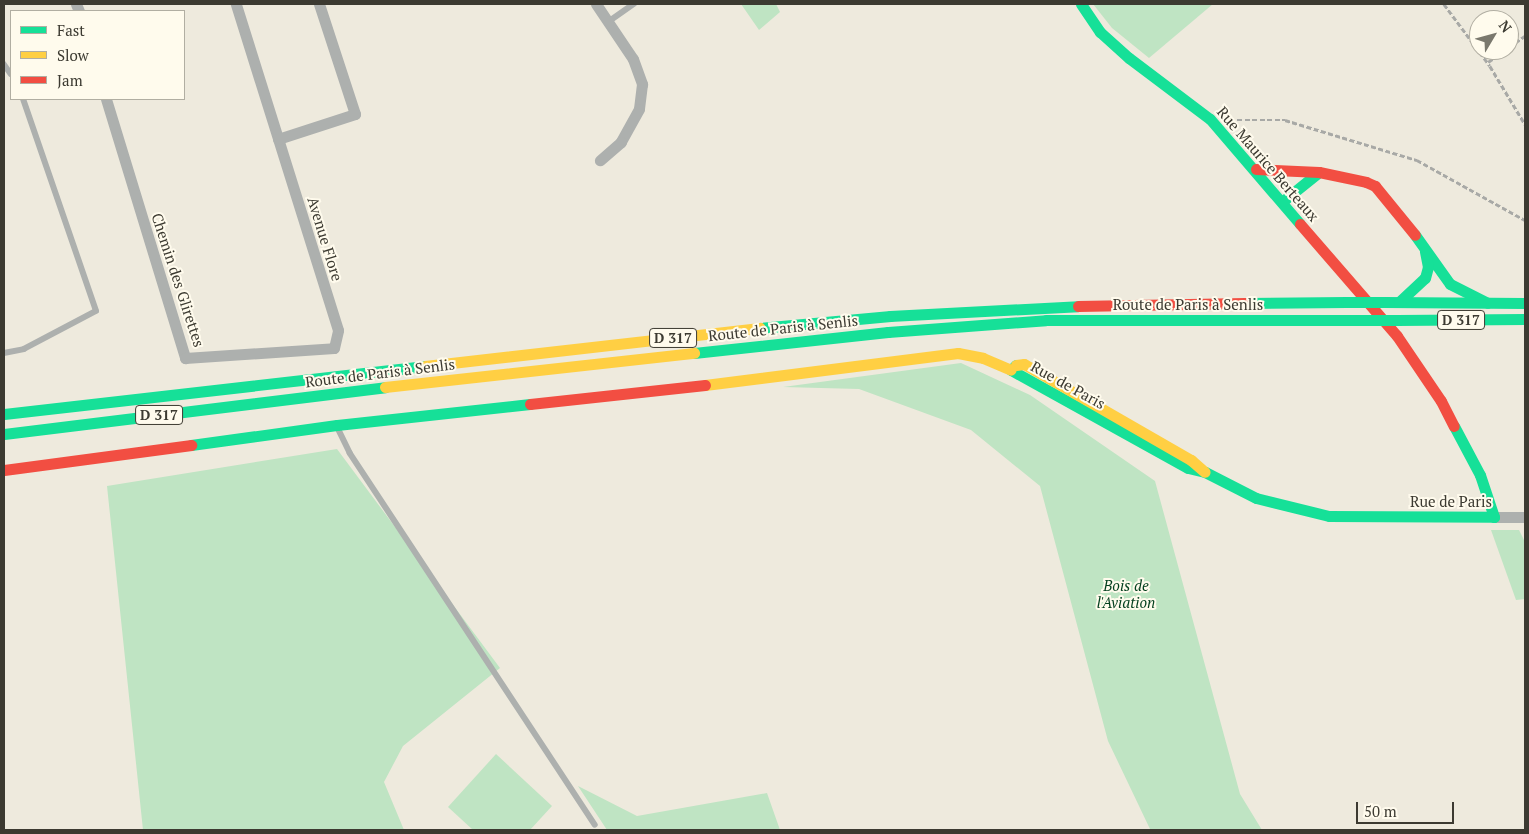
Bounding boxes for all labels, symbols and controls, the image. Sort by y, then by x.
legend [10,10,185,100]
north arrow [1469,10,1519,60]
text: N [1495,16,1516,36]
text: Fast [57,20,85,40]
text: Slow [57,45,89,65]
text: Jam [57,70,83,90]
street label: Rue Maurice Berteaux [1213,103,1323,225]
street label: Avenue Flore [304,195,346,283]
street label: Chemin des Glirettes [148,211,208,349]
street label: Route de Paris à Senlis [1113,296,1263,314]
road number: D 317 [1436,308,1486,332]
street label: Route de Paris à Senlis [707,311,859,345]
road number: D 317 [648,326,698,349]
street label: Route de Paris à Senlis [304,355,456,391]
street label: Rue de Paris [1028,357,1108,413]
road number: D 317 [134,404,184,426]
street label: Rue de Paris [1410,493,1492,511]
park label: Bois de l'Aviation [1097,576,1155,611]
scale bar [1359,792,1456,824]
text: 50 m [1364,801,1397,821]

